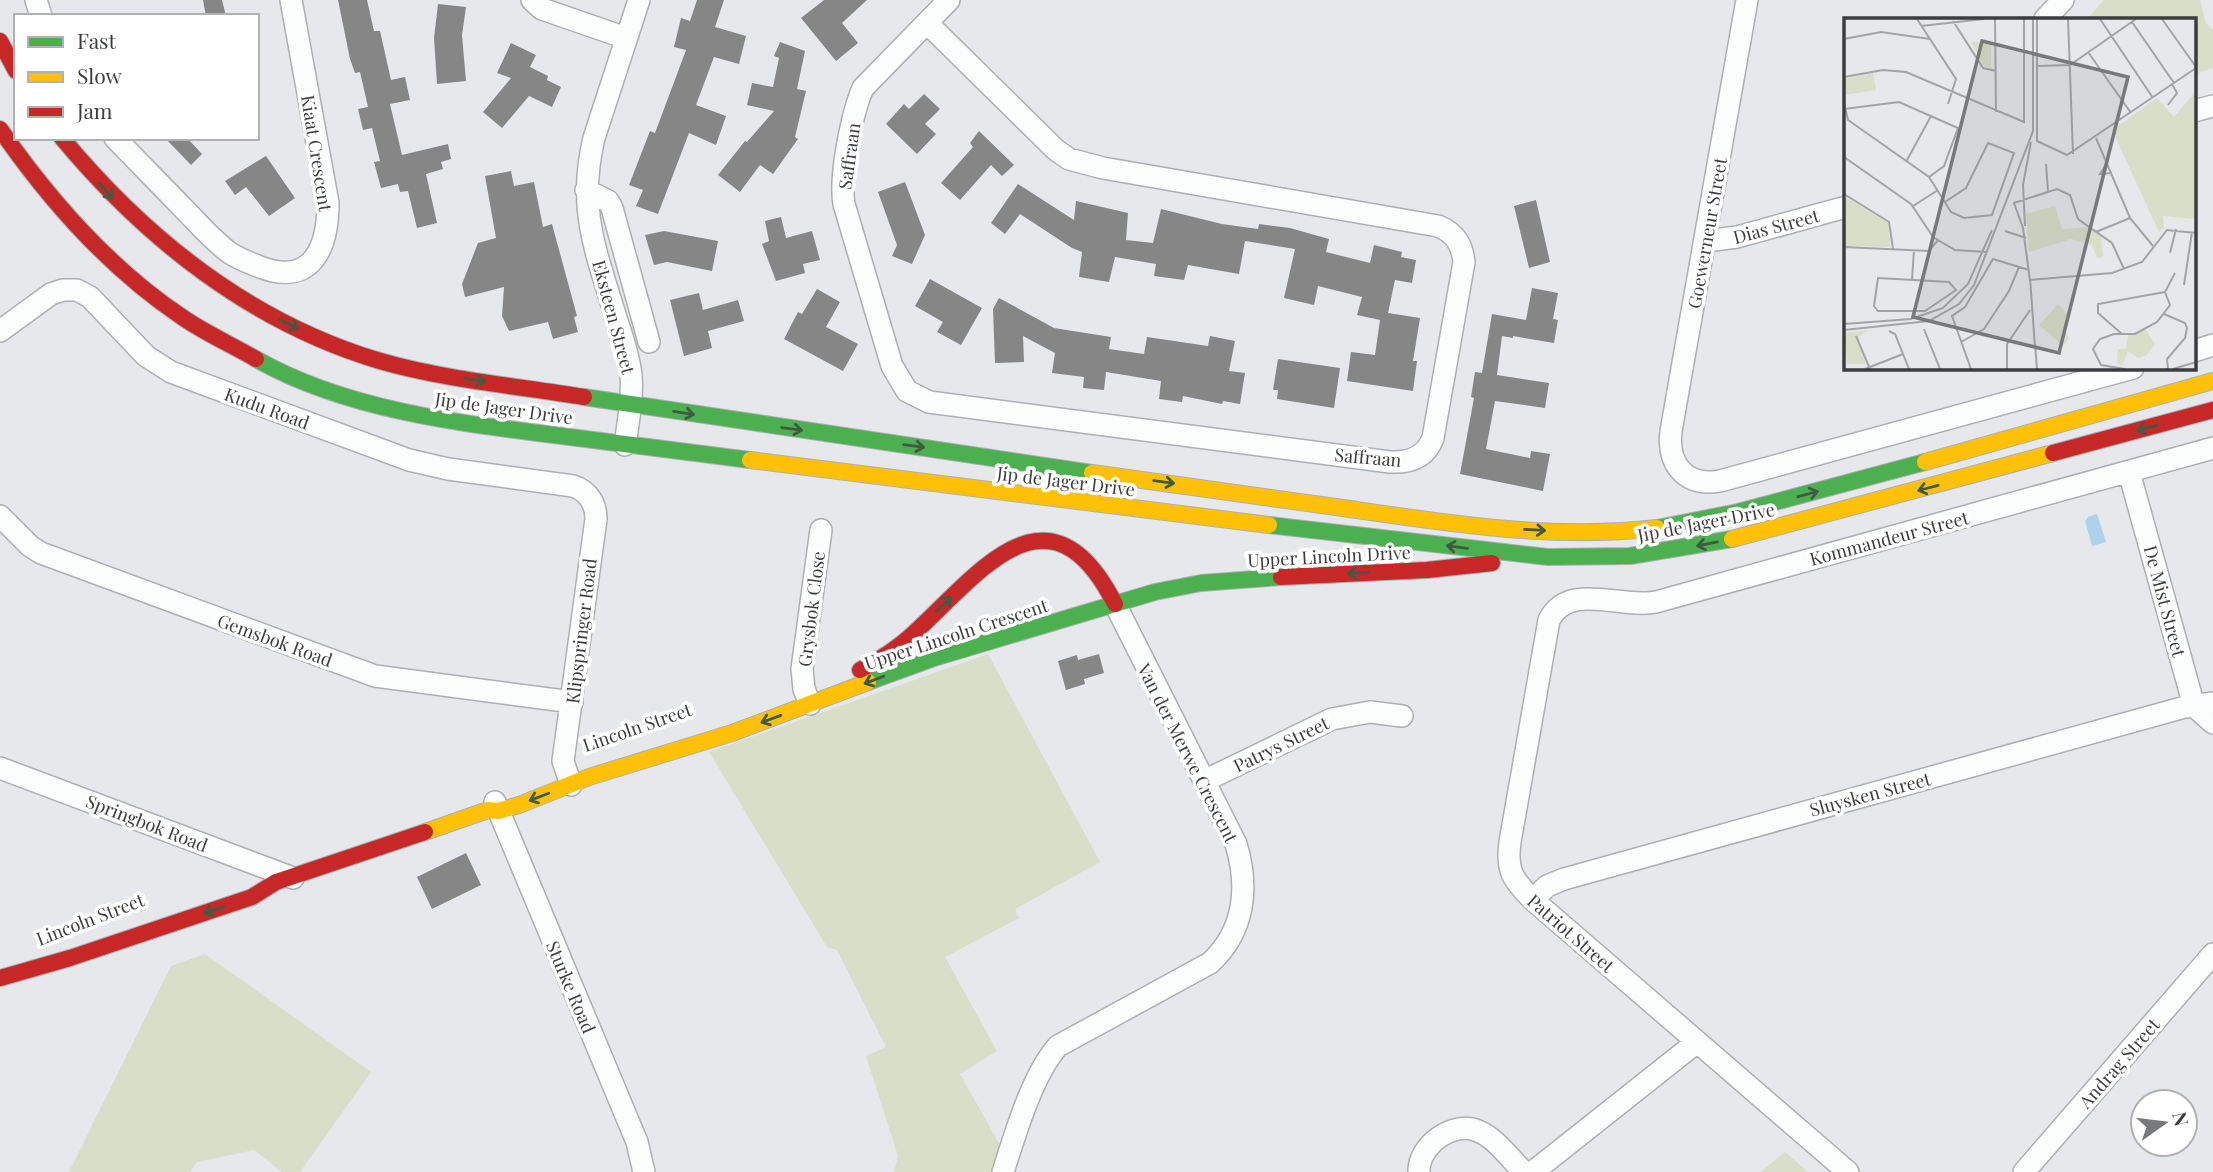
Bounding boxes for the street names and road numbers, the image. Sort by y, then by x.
street label: Kiaat Crescent [296,93,338,214]
street label: Saffraan [832,121,866,191]
street label: Goewerneur Street [1682,155,1732,310]
street label: Dias Street [1730,203,1822,249]
street label: Eksteen Street [587,257,641,377]
street label: Kudu Road [221,382,313,435]
street label: Jip de Jager Drive [432,386,575,430]
street label: Saffraan [1334,442,1403,472]
street label: Jip de Jager Drive [995,460,1136,501]
street label: Jip de Jager Drive [1634,497,1777,547]
street label: Kommandeur Street [1807,505,1972,571]
street label: Upper Lincoln Drive [1247,540,1411,572]
street label: De Mist Street [2139,543,2192,660]
street label: Grysbok Close [792,550,830,668]
street label: Klipspringer Road [560,556,602,705]
street label: Upper Lincoln Crescent [861,593,1051,675]
street label: Gemsbok Road [214,608,336,672]
street label: Van der Merwe Crescent [1132,658,1244,847]
street label: Lincoln Street [579,697,695,757]
street label: Patrys Street [1229,710,1333,777]
street label: Sluysken Street [1807,766,1934,822]
street label: Springbok Road [83,789,212,857]
street label: Lincoln Street [33,887,148,951]
street label: Patriot Street [1522,889,1620,978]
street label: Sturke Road [541,937,601,1037]
street label: Andrag Street [2073,1012,2165,1114]

